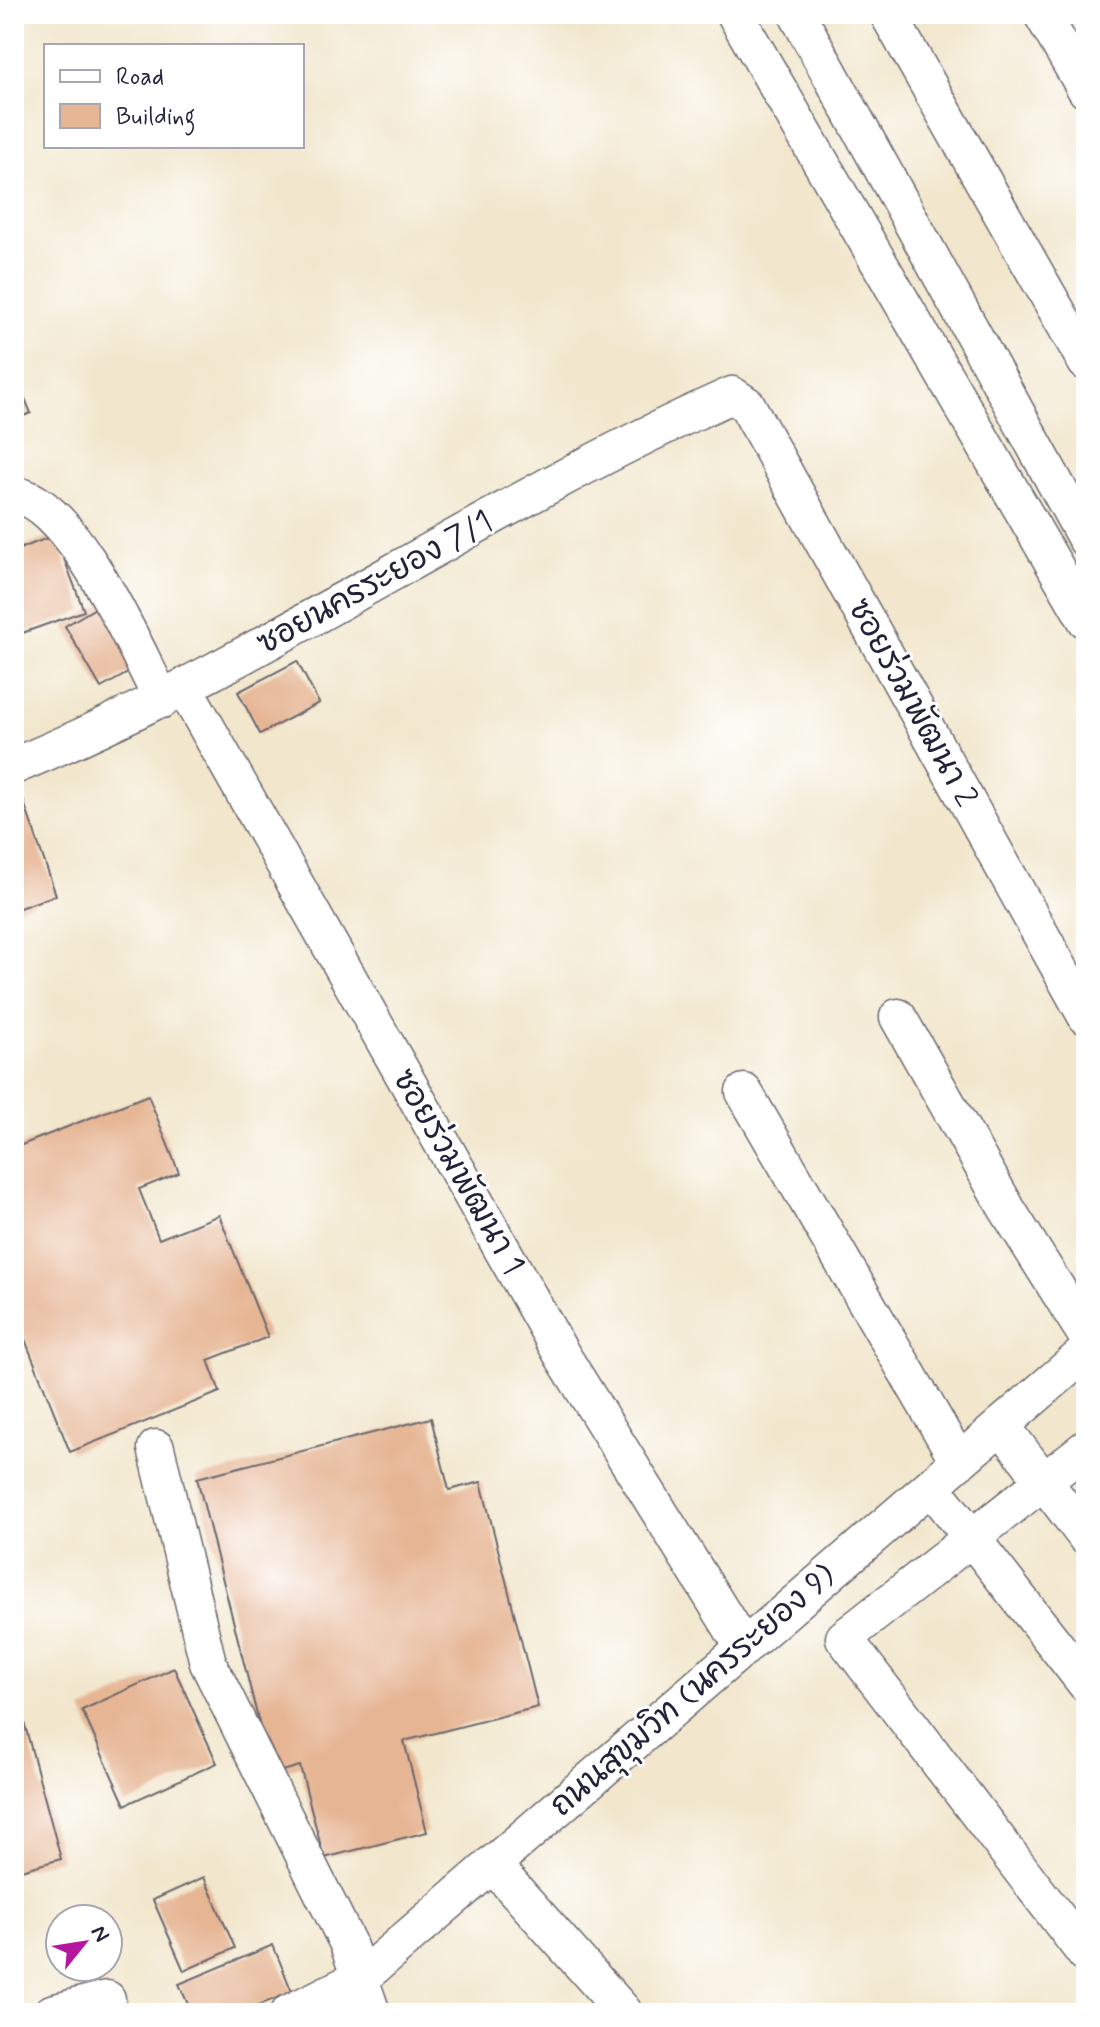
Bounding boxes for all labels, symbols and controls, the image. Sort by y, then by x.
legend [44,44,304,148]
text: Road [116,62,164,93]
text: Building [116,102,196,136]
street label: ซอยนครระยอง 7/1 [250,501,500,665]
street label: ซอยร่วมพัฒนา 2 [837,591,987,815]
street label: ซอยร่วมพัฒนา 1 [382,1061,535,1282]
street label: ถนนสุขุมวิท (นครระยอง 9) [541,1555,845,1827]
north arrow [44,1903,124,1983]
text: N [84,1921,115,1947]

